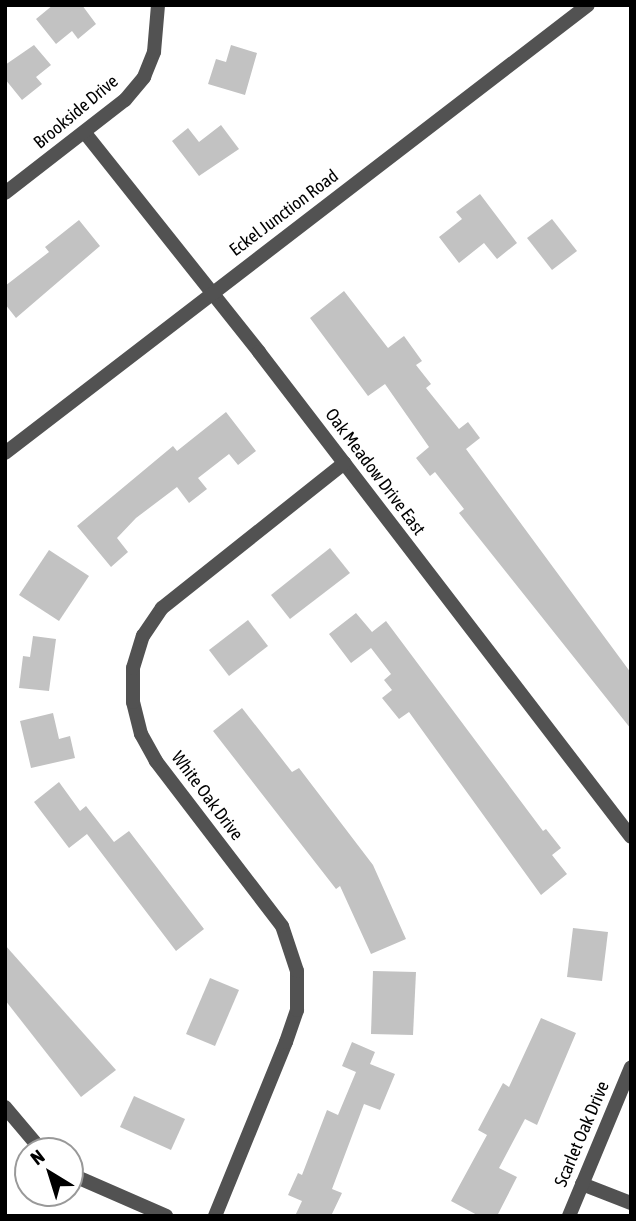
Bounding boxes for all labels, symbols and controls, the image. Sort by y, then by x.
street label: Brookside Drive [29,71,123,153]
street label: Eckel Junction Road [225,165,343,261]
street label: Oak Meadow Drive East [320,404,430,540]
street label: White Oak Drive [167,747,247,845]
street label: Scarlet Oak Drive [550,1078,614,1190]
north arrow [14,1137,84,1207]
text: N [26,1145,48,1169]

